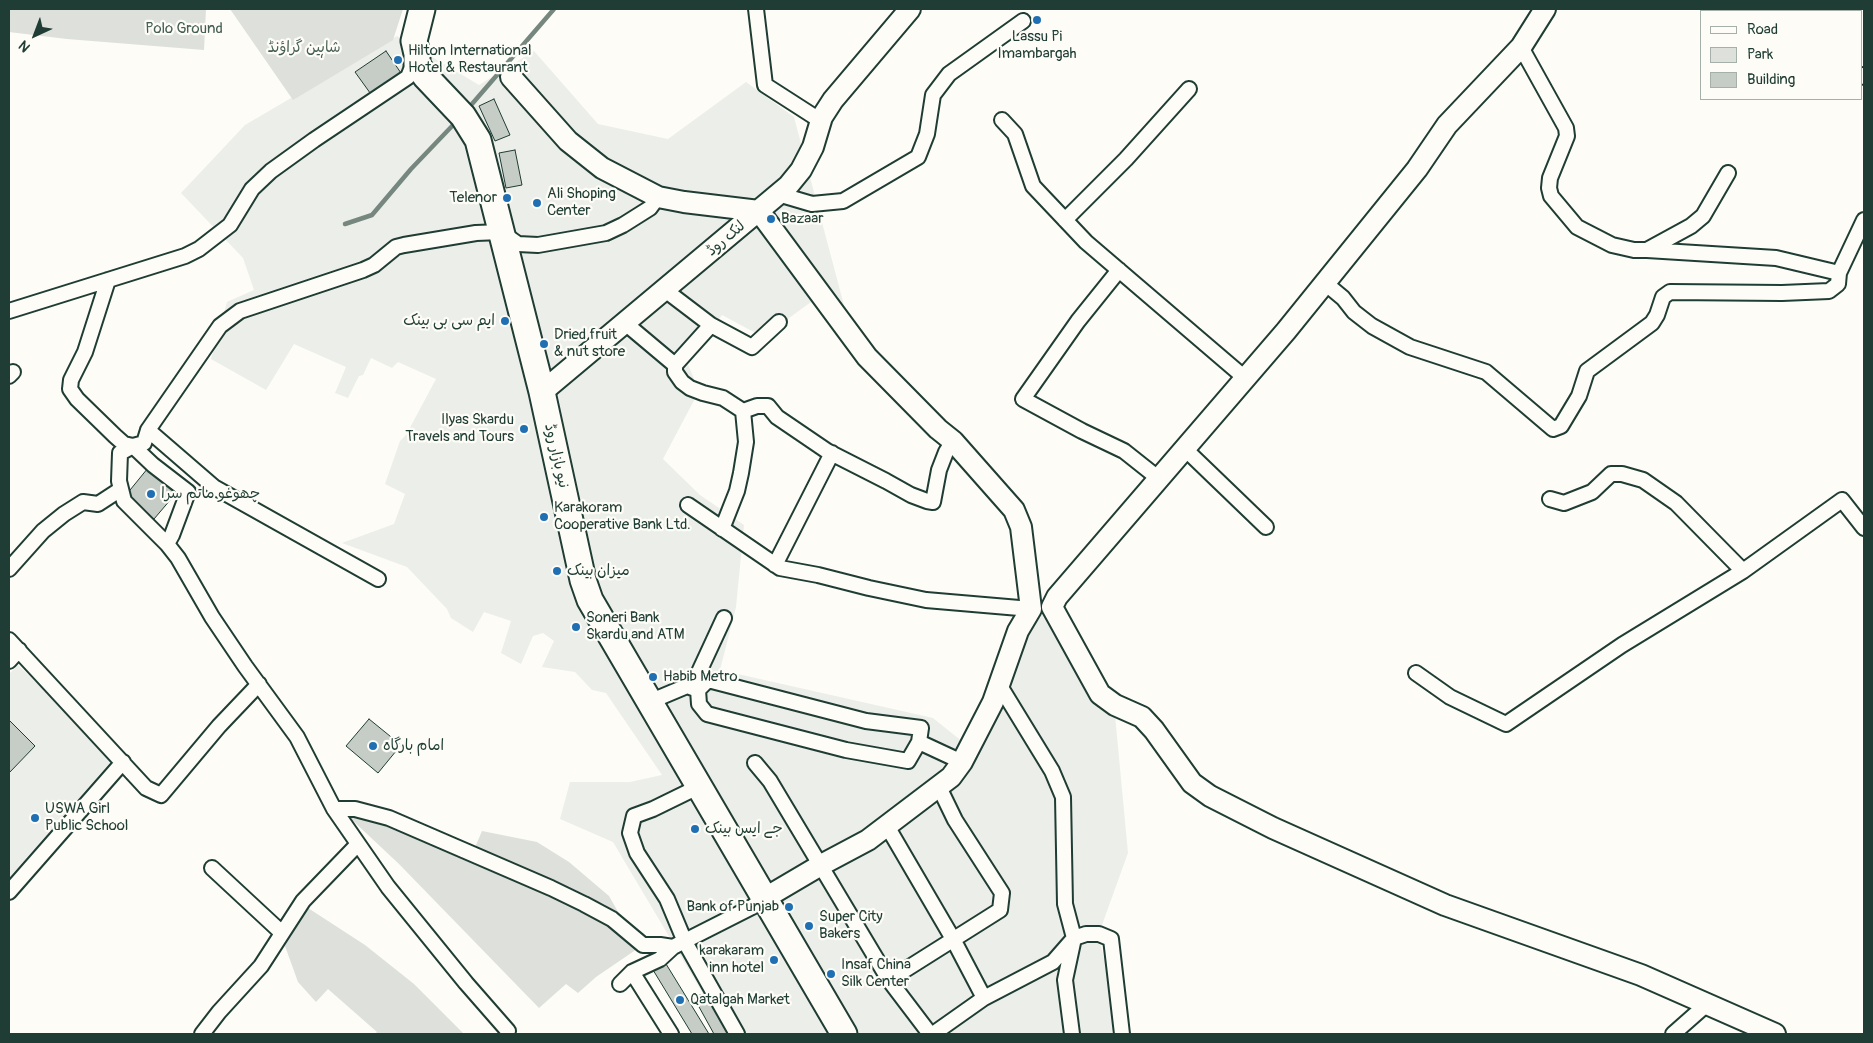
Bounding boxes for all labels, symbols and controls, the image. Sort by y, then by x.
north arrow [10,10,60,60]
legend [1700,10,1863,100]
marker: Lassu Pi Imambargah [1031,14,1043,26]
park label: Polo Ground [145,20,223,38]
text: Road [1747,20,1778,39]
place label: Lassu Pi Imambargah [997,28,1077,63]
text: N [15,37,34,56]
park label: شاہین گراؤنڈ [267,39,341,57]
place label: Hilton International Hotel & Restaurant [408,42,531,77]
text: Park [1747,45,1773,64]
marker: Hilton International Hotel & Restaurant [392,54,404,66]
text: Building [1747,70,1795,89]
place label: Ali Shoping Center [547,185,616,220]
place label: Telenor [449,189,497,207]
marker: Telenor [501,192,513,204]
marker: Ali Shoping Center [531,197,543,209]
place label: Bazaar [781,210,824,228]
marker: Bazaar [765,213,777,225]
street label: لنک روڈ [703,218,749,260]
place label: ایم سی بی بینک [403,312,495,330]
marker: ایم سی بی بینک [499,315,511,327]
place label: Dried fruit & nut store [554,326,625,361]
marker: Dried fruit & nut store [538,338,550,350]
place label: Ilyas Skardu Travels and Tours [405,411,514,446]
street label: نیو بازار روڈ [540,422,572,490]
marker: Ilyas Skardu Travels and Tours [518,423,530,435]
place label: چھوغو ماتم سرا [161,485,260,503]
marker: چھوغو ماتم سرا [145,488,157,500]
place label: Karakoram Cooperative Bank Ltd. [554,499,691,534]
marker: Karakoram Cooperative Bank Ltd. [538,511,550,523]
place label: میزان بینک [567,562,630,580]
marker: میزان بینک [551,565,563,577]
place label: Soneri Bank Skardu and ATM [586,609,684,644]
marker: Soneri Bank Skardu and ATM [570,621,582,633]
place label: Habib Metro [663,668,737,686]
marker: Habib Metro [647,671,659,683]
place label: امام بارگاہ [383,737,444,755]
marker: امام بارگاہ [367,740,379,752]
place label: USWA Girl Public School [45,800,128,835]
marker: USWA Girl Public School [29,812,41,824]
place label: جے ایس بینک [705,820,783,838]
marker: جے ایس بینک [689,823,701,835]
place label: Bank of Punjab [686,898,779,916]
marker: Bank of Punjab [783,901,795,913]
place label: Super City Bakers [819,908,883,943]
marker: Super City Bakers [803,920,815,932]
place label: karakaram inn hotel [700,942,764,977]
marker: karakaram inn hotel [768,954,780,966]
place label: Insaf China Silk Center [841,956,911,991]
marker: Insaf China Silk Center [825,968,837,980]
place label: Qatalgah Market [690,991,790,1009]
marker: Qatalgah Market [674,994,686,1006]

